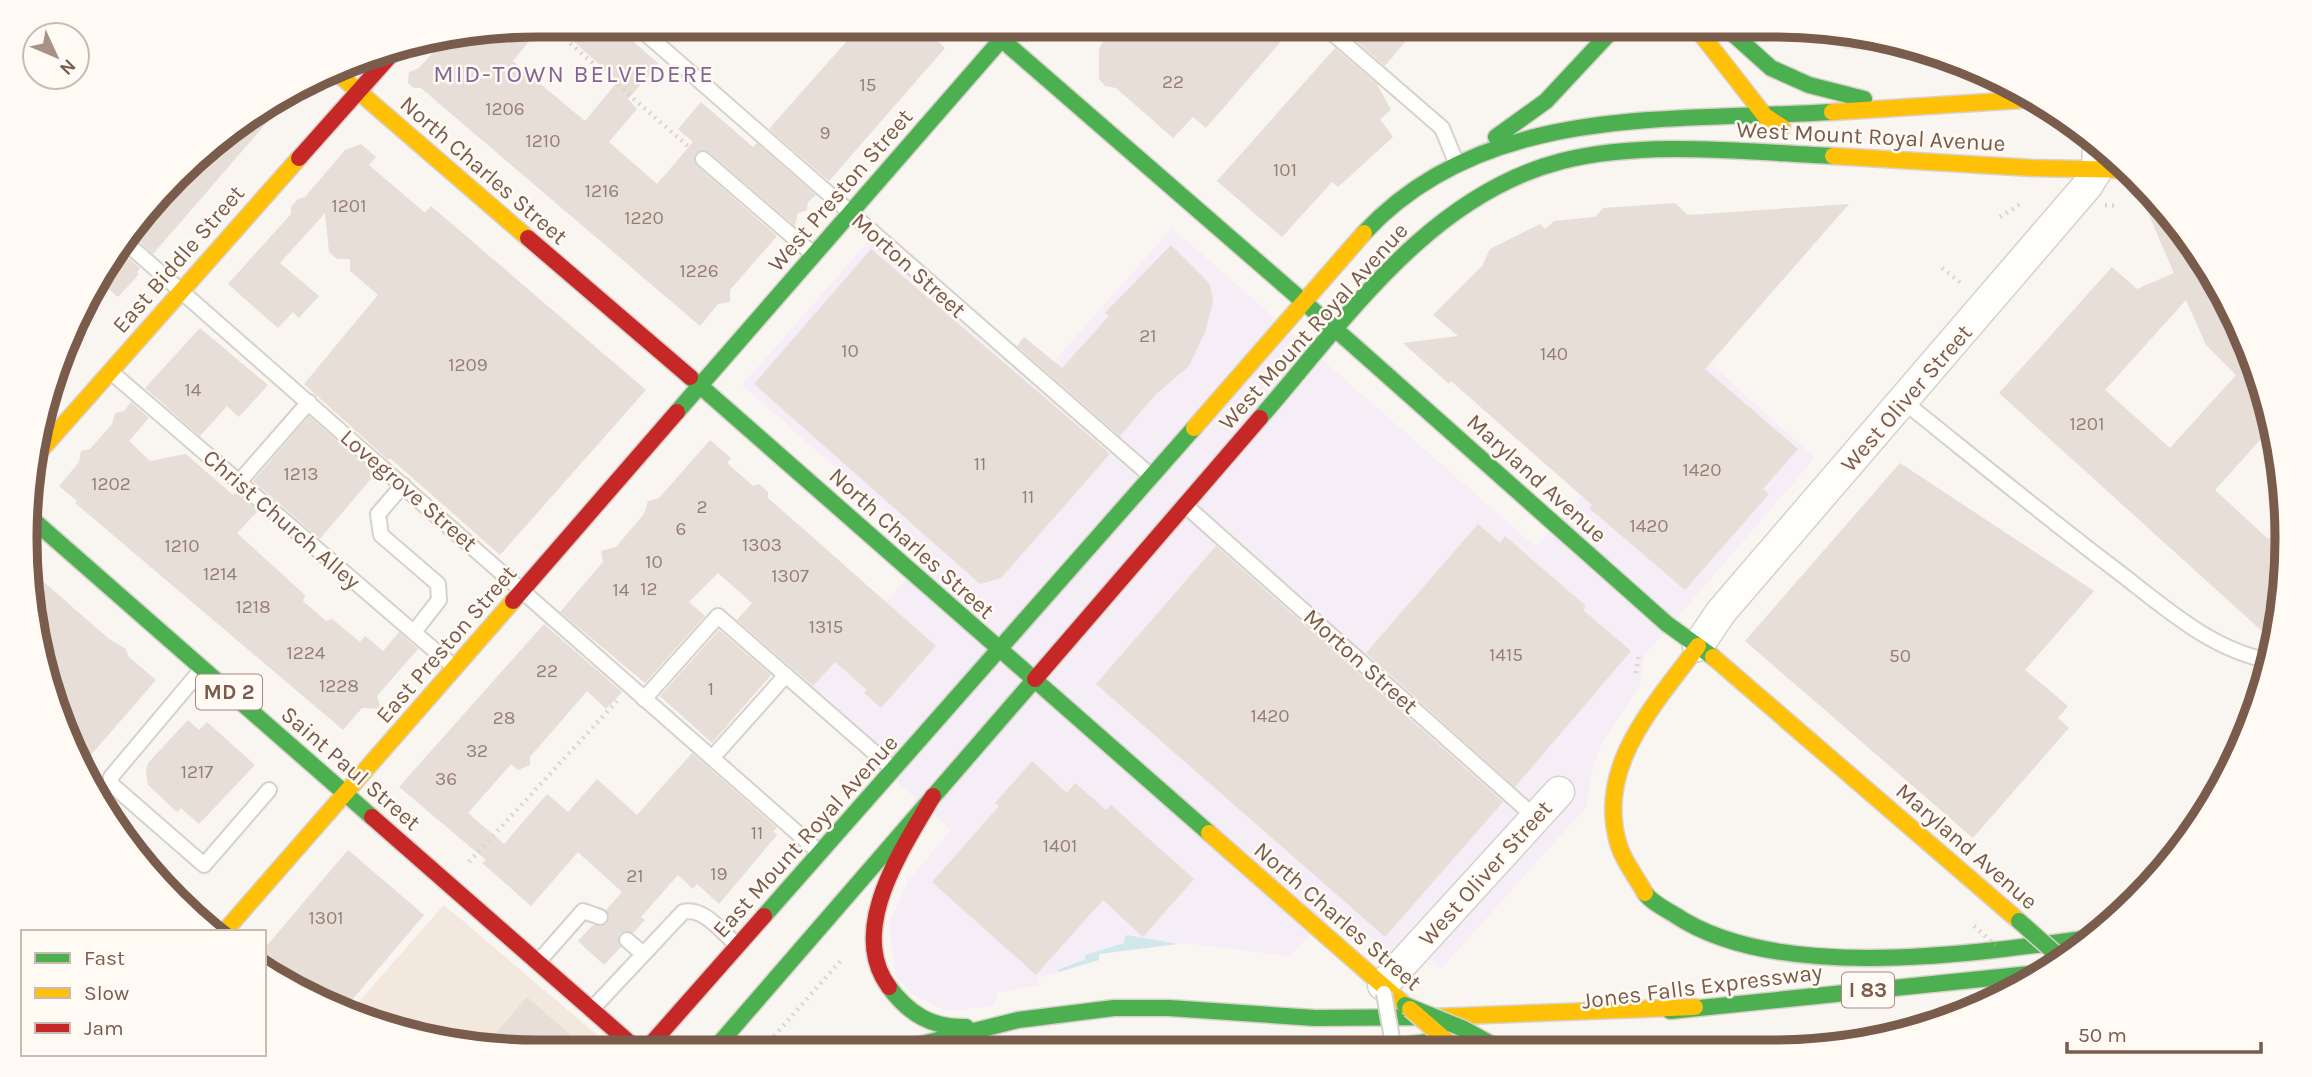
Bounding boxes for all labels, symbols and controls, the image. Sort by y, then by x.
north arrow [21,21,91,91]
text: N [55,55,80,80]
district label: MID-TOWN BELVEDERE [433,60,715,88]
house number: 22 [1162,71,1184,93]
house number: 15 [859,74,877,96]
street label: North Charles Street [395,90,573,250]
house number: 1206 [485,98,525,120]
street label: West Preston Street [762,103,919,277]
street label: West Mount Royal Avenue [1736,116,2006,157]
house number: 9 [819,122,831,144]
house number: 1210 [526,130,560,152]
house number: 101 [1273,159,1297,181]
street label: East Biddle Street [107,180,250,339]
house number: 1216 [585,180,619,202]
house number: 1201 [332,195,366,217]
house number: 1220 [624,207,664,229]
street label: Morton Street [846,207,971,324]
street label: West Mount Royal Avenue [1213,217,1414,435]
house number: 1226 [679,260,719,282]
street label: West Oliver Street [1835,319,1978,477]
house number: 21 [1139,325,1157,347]
house number: 10 [841,340,859,362]
house number: 140 [1540,343,1568,365]
house number: 1209 [448,354,488,376]
house number: 14 [185,379,202,401]
street label: Maryland Avenue [1461,408,1612,548]
house number: 1201 [2070,413,2104,435]
street label: Lovegrove Street [335,424,483,557]
street label: Christ Church Alley [198,444,366,595]
house number: 11 [974,453,986,475]
house number: 1420 [1682,459,1722,481]
street label: North Charles Street [824,462,1000,625]
house number: 1213 [284,463,318,485]
house number: 1202 [91,473,131,495]
house number: 11 [1022,486,1034,508]
house number: 2 [696,496,708,518]
house number: 1420 [1629,515,1669,537]
house number: 6 [676,518,686,540]
house number: 1303 [742,534,782,556]
house number: 1210 [165,535,199,557]
house number: 10 [645,551,663,573]
street label: East Preston Street [370,560,523,729]
house number: 1214 [203,563,237,585]
house number: 1307 [771,565,809,587]
house number: 12 [640,578,658,600]
house number: 14 [613,579,630,601]
house number: 1218 [235,596,271,618]
street label: Morton Street [1298,603,1423,720]
house number: 1315 [809,616,843,638]
house number: 1224 [287,642,326,664]
house number: 1415 [1489,644,1523,666]
house number: 50 [1889,645,1911,667]
house number: 22 [536,660,558,682]
road number: MD 2 [196,674,262,710]
house number: 1228 [319,675,359,697]
house number: 1 [708,678,714,700]
street label: Saint Paul Street [275,701,426,836]
house number: 1420 [1250,705,1290,727]
house number: 28 [493,707,515,729]
street label: East Mount Royal Avenue [707,729,904,943]
house number: 32 [466,740,488,762]
house number: 1217 [181,761,213,783]
house number: 36 [435,768,457,790]
street label: Maryland Avenue [1890,777,2043,915]
street label: West Oliver Street [1413,795,1558,952]
house number: 11 [751,822,763,844]
house number: 1401 [1043,835,1077,857]
street label: North Charles Street [1249,836,1427,996]
house number: 19 [710,863,728,885]
house number: 21 [626,865,644,887]
house number: 1301 [308,907,344,929]
legend [21,930,266,1056]
text: Fast [84,946,125,970]
street label: Jones Falls Expressway [1580,958,1824,1015]
road number: I 83 [1842,972,1894,1007]
text: Slow [84,981,129,1005]
scale bar [2067,1010,2261,1054]
text: Jam [84,1016,124,1040]
text: 50 m [2078,1023,2127,1047]

